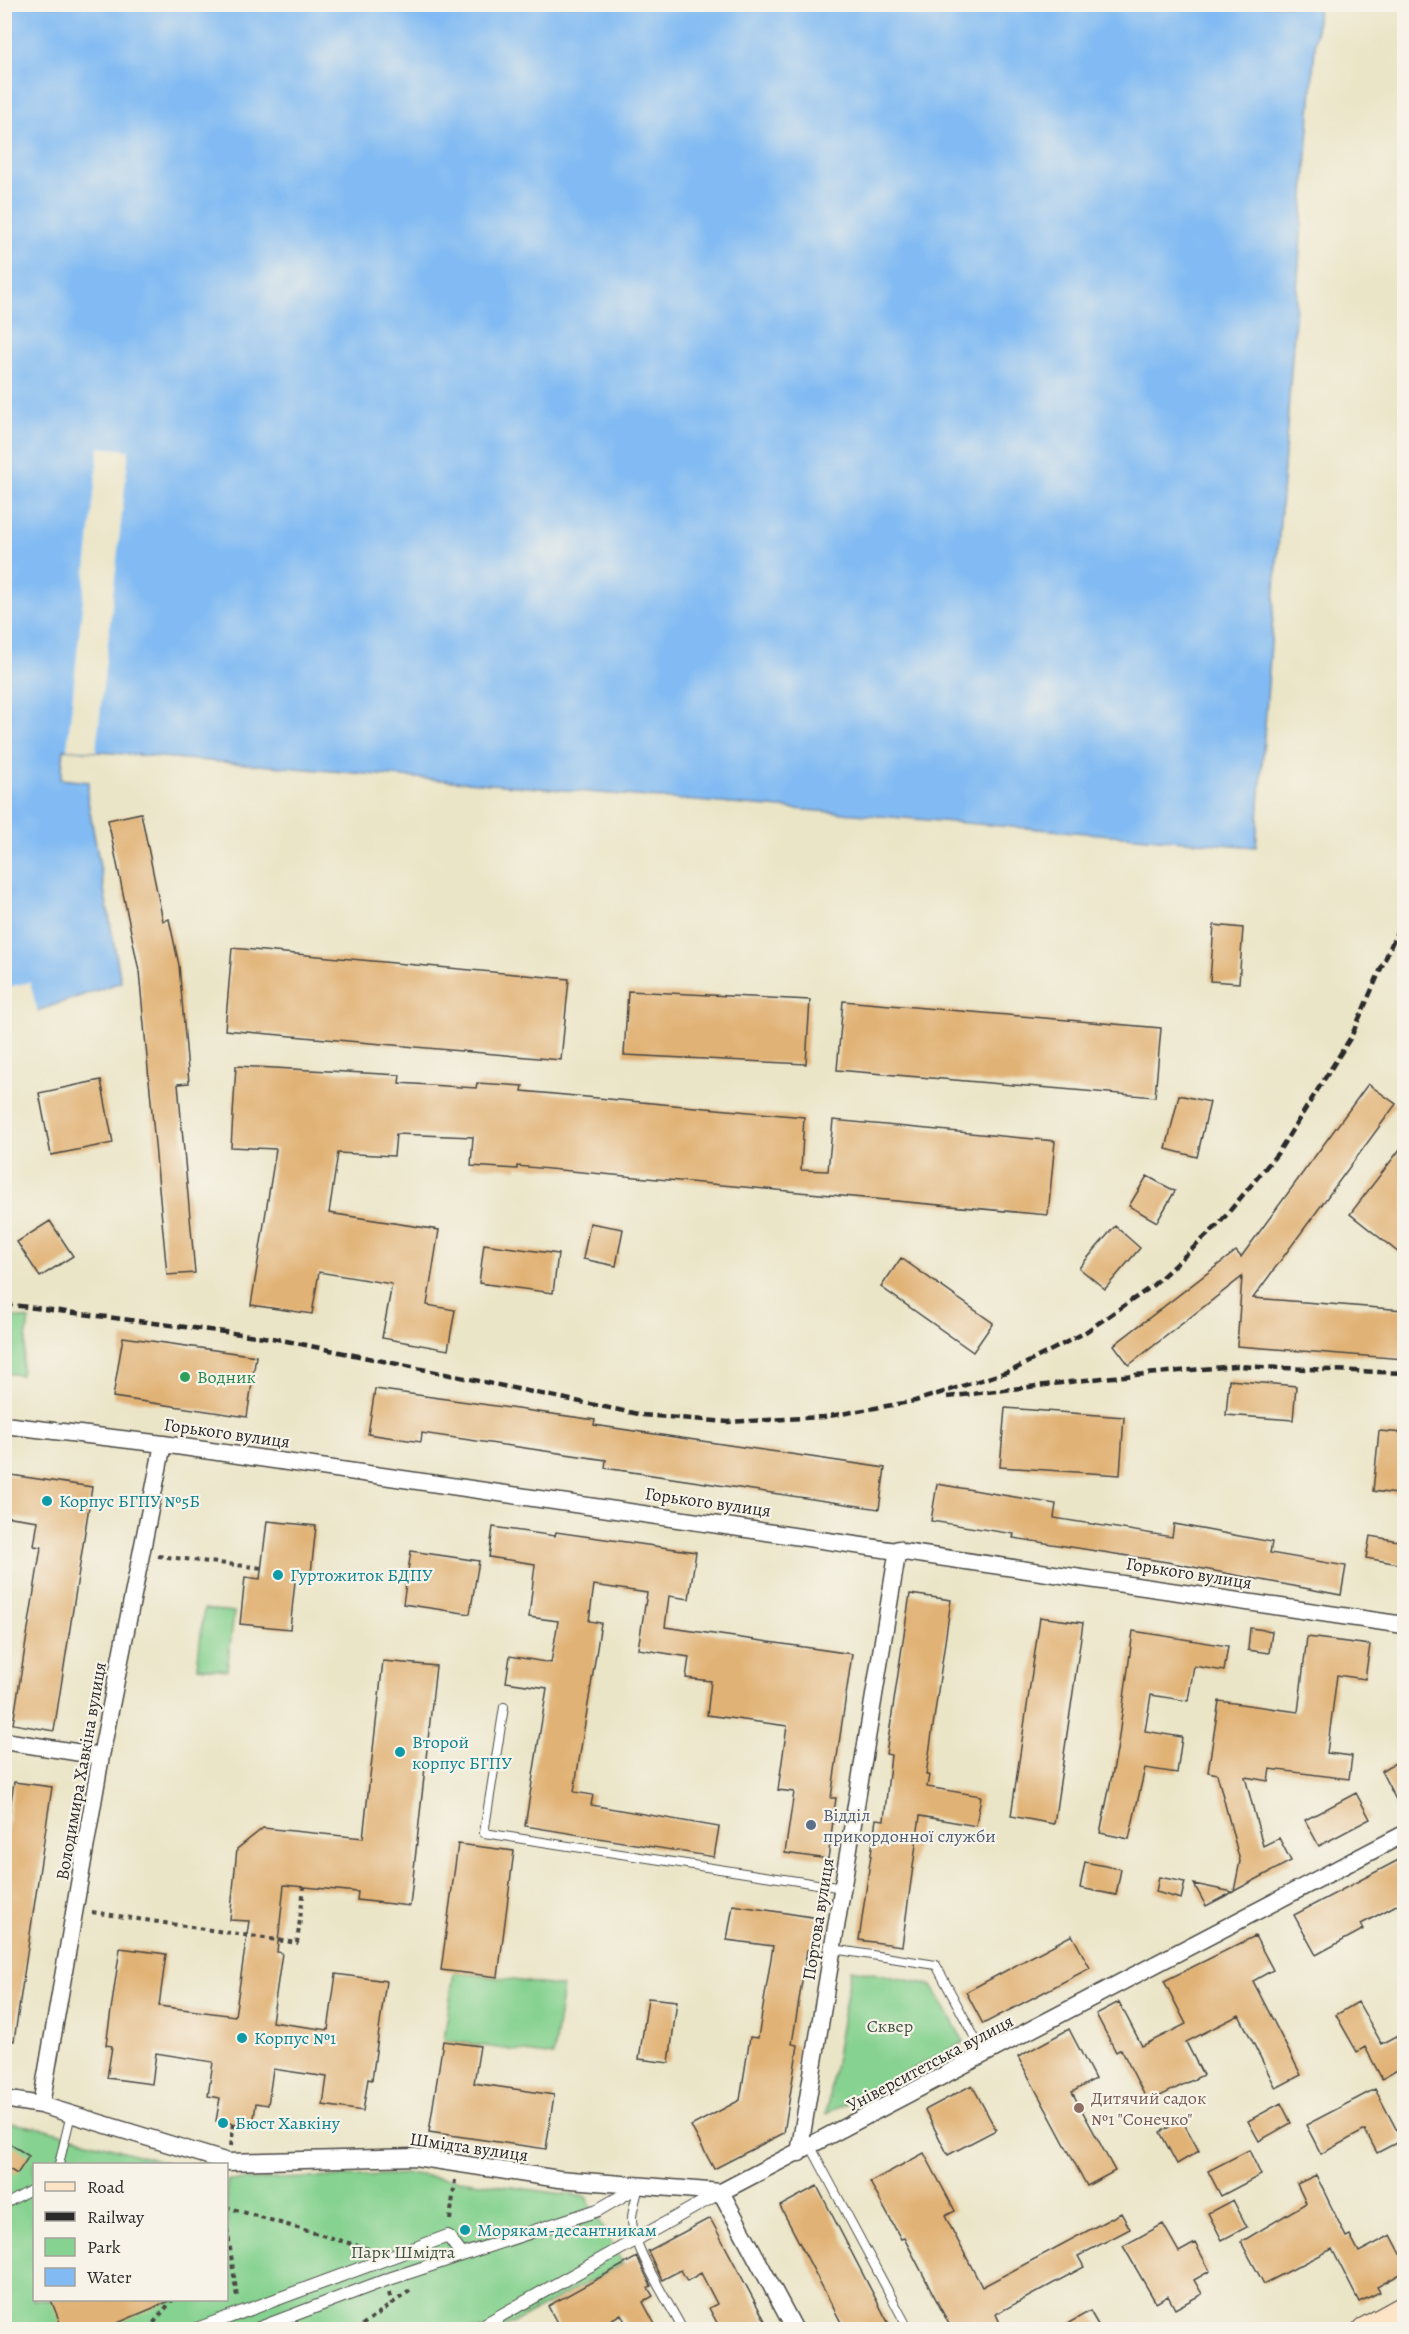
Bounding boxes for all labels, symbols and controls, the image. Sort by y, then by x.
place label: Водник [197,1365,256,1389]
marker: Водник [178,1370,192,1384]
street label: Горького вулиця [162,1412,292,1454]
street label: Горького вулиця [643,1481,773,1523]
place label: Корпус БГПУ №5Б [59,1489,200,1513]
marker: Корпус БГПУ №5Б [40,1494,54,1508]
street label: Горького вулиця [1124,1551,1254,1595]
place label: Гуртожиток БДПУ [290,1563,433,1587]
marker: Гуртожиток БДПУ [271,1568,285,1582]
street label: Володимира Хавкіна вулиця [50,1660,112,1882]
place label: Второй корпус БГПУ [412,1730,512,1775]
marker: Второй корпус БГПУ [393,1745,407,1759]
place label: Відділ прикордонної служби [823,1803,996,1848]
marker: Відділ прикордонної служби [804,1818,818,1832]
street label: Портова вулиця [796,1856,840,1982]
street label: Університетська вулиця [843,2009,1017,2117]
park label: Сквер [867,2014,913,2038]
place label: Корпус №1 [254,2026,336,2050]
marker: Корпус №1 [235,2031,249,2045]
place label: Дитячий садок №1 "Сонечко" [1091,2086,1206,2131]
marker: Дитячий садок №1 "Сонечко" [1072,2101,1086,2115]
place label: Бюст Хавкіну [235,2111,341,2135]
marker: Бюст Хавкіну [216,2116,230,2130]
street label: Шмідта вулиця [408,2127,530,2167]
legend [33,2163,228,2301]
text: Road [87,2175,125,2199]
text: Railway [87,2205,145,2229]
place label: Морякам-десантникам [477,2218,657,2242]
marker: Морякам-десантникам [458,2223,472,2237]
text: Park [87,2235,121,2259]
park label: Парк Шмідта [351,2240,456,2264]
text: Water [86,2265,132,2289]

